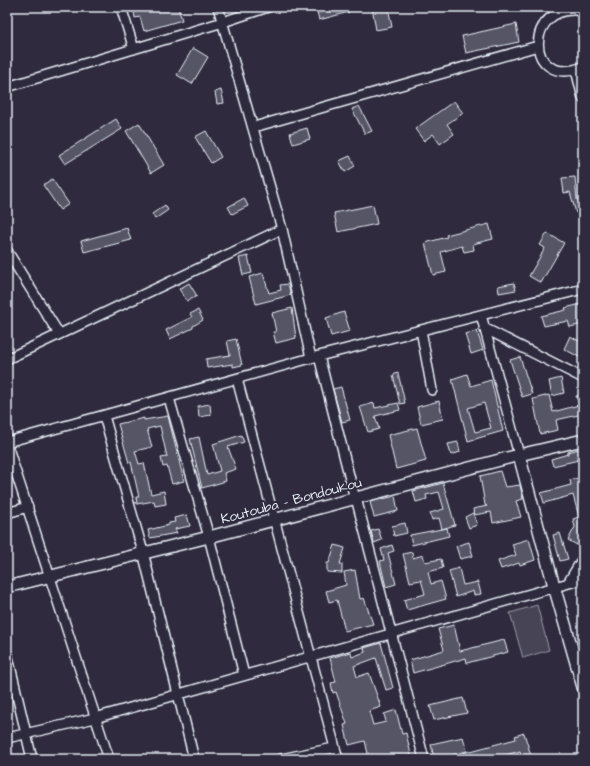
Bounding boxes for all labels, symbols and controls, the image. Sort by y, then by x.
street label: Koutouba - Bondoukou [219,473,364,529]

